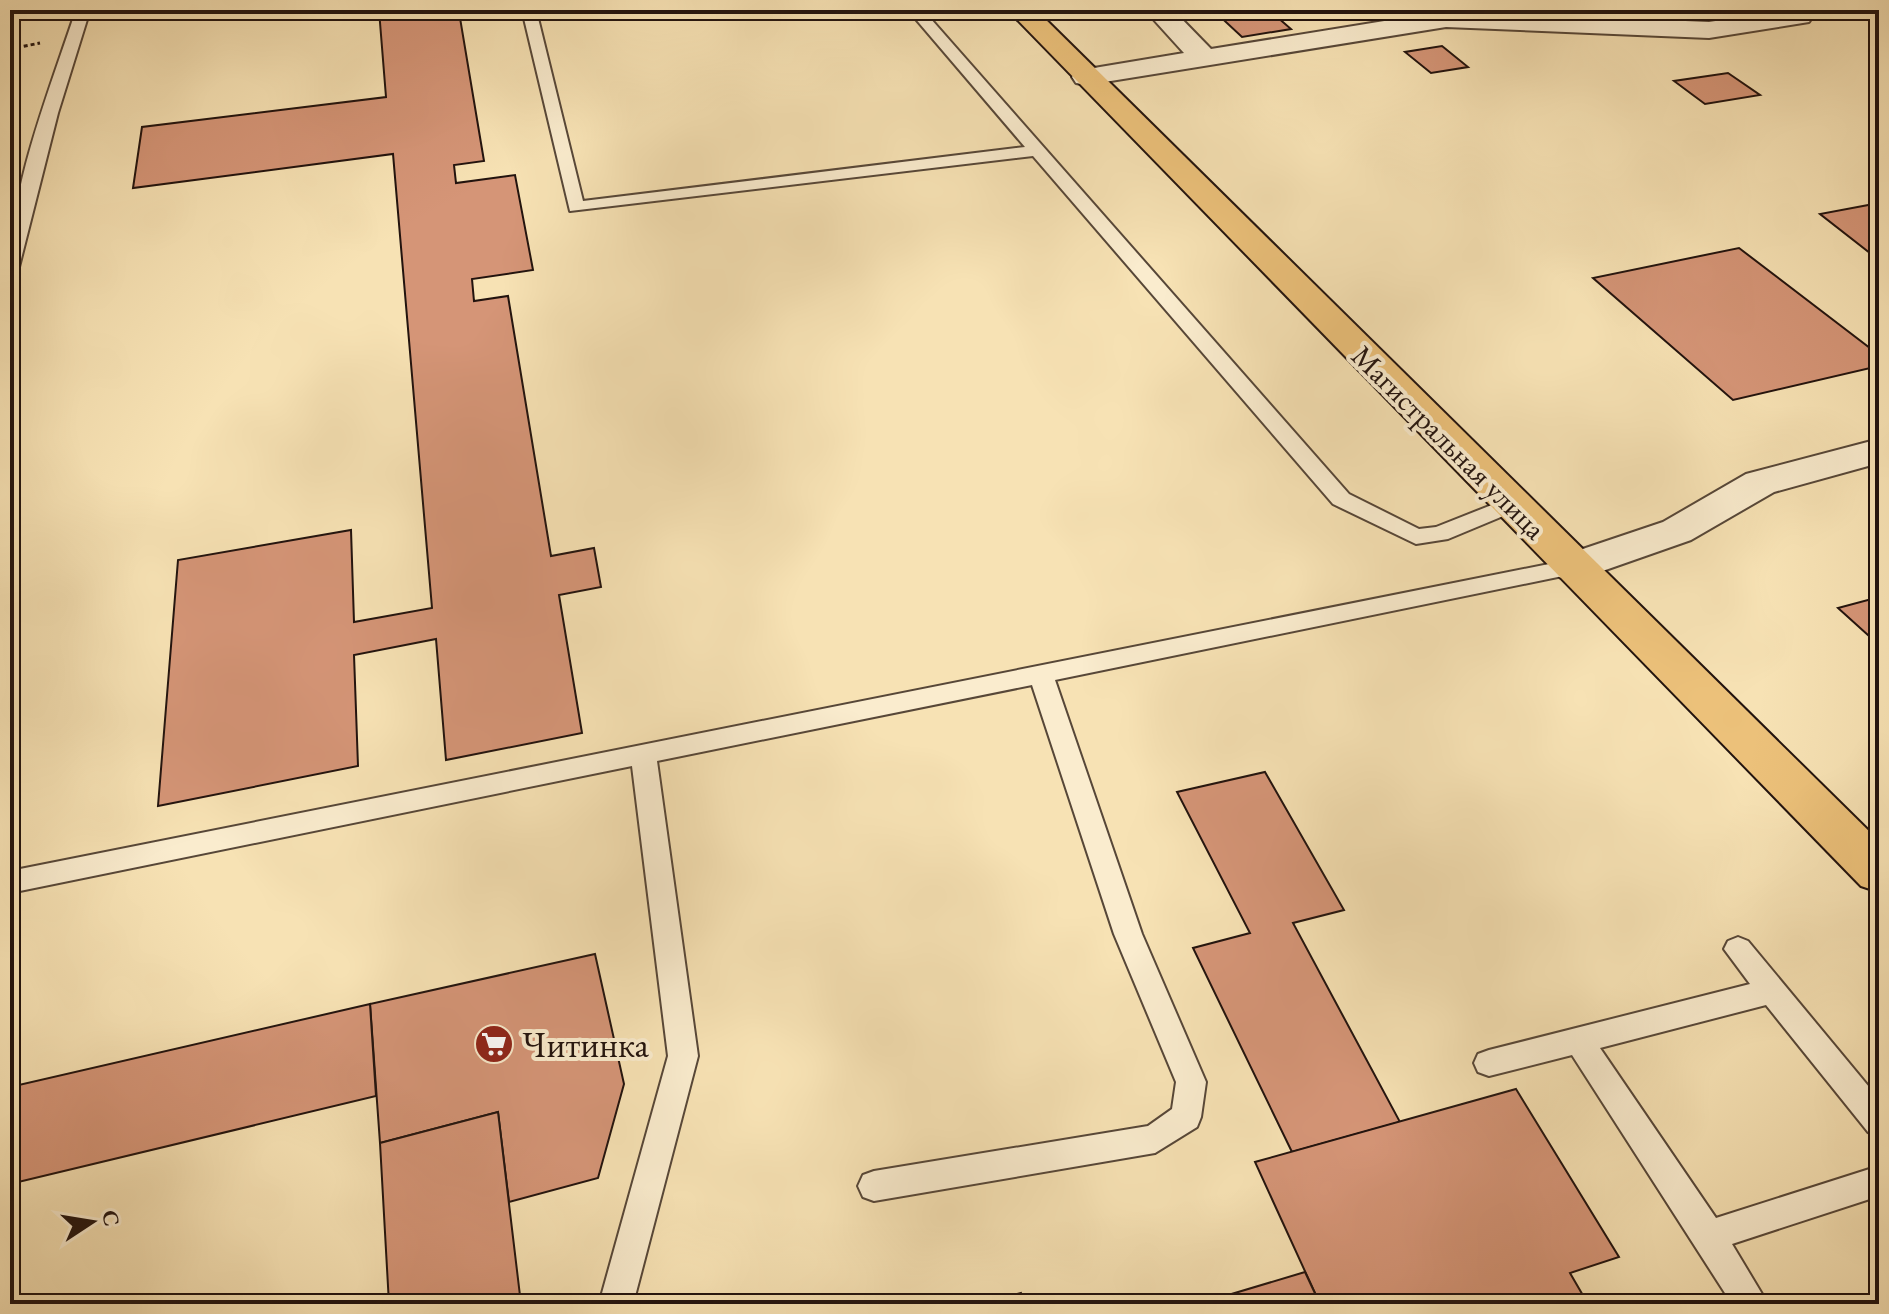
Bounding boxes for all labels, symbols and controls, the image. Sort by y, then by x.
street label: Магистральная улица [1343,336,1555,548]
place label: Читинка [522,1021,650,1068]
supermarket icon: Читинка [473,1023,515,1065]
north arrow [52,1182,132,1262]
text: С [95,1207,127,1229]

